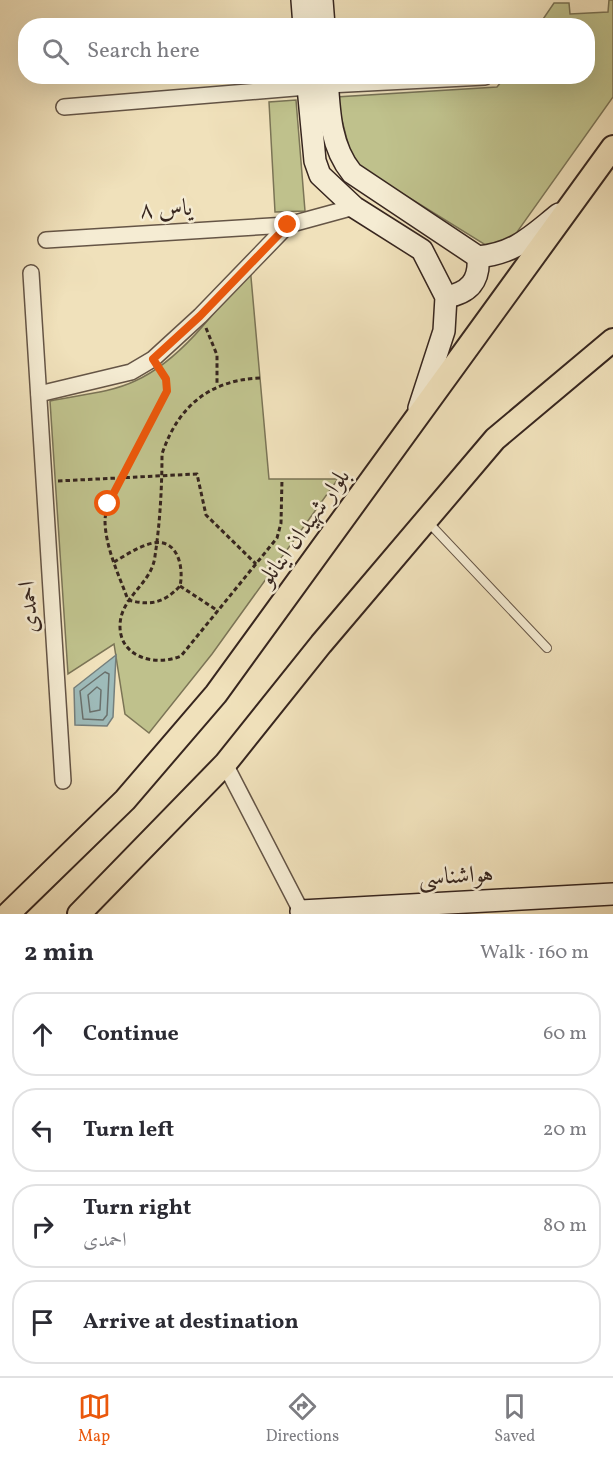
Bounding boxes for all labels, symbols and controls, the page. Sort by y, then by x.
search box [18,18,595,84]
icon: search [39,35,72,68]
text: Search here [87,36,200,67]
street label: یاس ۸ [139,192,195,228]
route end [274,211,300,237]
street label: بلوار شهیدان اینانلو [249,462,359,596]
route start [94,490,120,516]
street label: احمدی [11,580,49,634]
street label: هواشناسی [418,858,494,896]
text: 2 min [24,935,94,971]
text: Walk · 160 m [480,939,589,967]
icon: ahead [26,1018,59,1051]
text: Continue [83,1019,179,1050]
text: 60 m [543,1020,587,1048]
icon: left [26,1114,59,1147]
text: Turn left [83,1115,174,1146]
text: 20 m [543,1116,587,1144]
text: Turn right [83,1193,191,1224]
icon: right [26,1210,59,1243]
text: 80 m [543,1212,587,1240]
text: احمدی [83,1227,127,1255]
icon: arrive [26,1306,59,1339]
text: Arrive at destination [83,1307,299,1338]
tab: Map [78,1390,111,1448]
tab: Directions [266,1390,339,1448]
tab: Saved [494,1390,535,1448]

